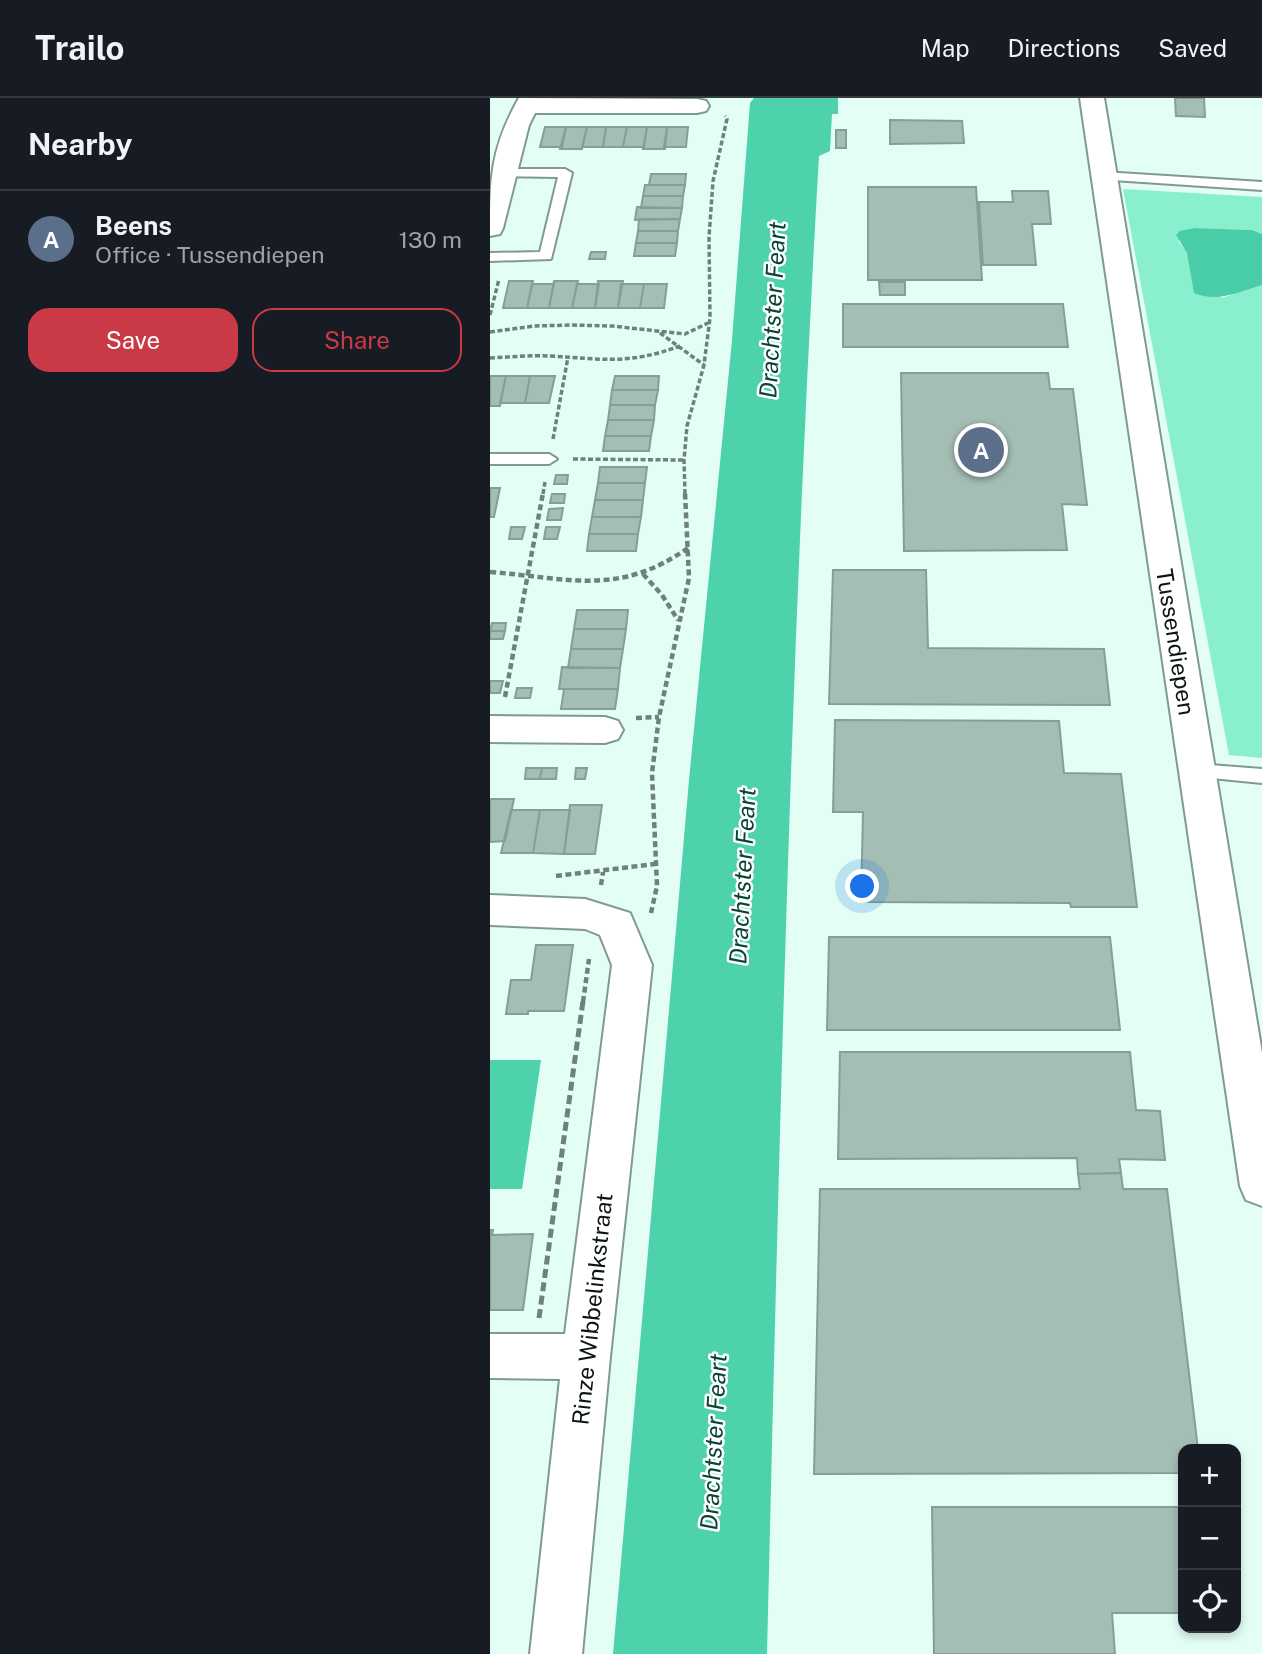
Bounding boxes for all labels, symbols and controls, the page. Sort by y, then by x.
text: Trailo [35,29,125,67]
text: Map [921,34,970,62]
text: Directions [1008,34,1120,62]
text: Saved [1158,34,1227,62]
text: Nearby [28,126,132,162]
text: Beens [95,210,172,241]
water label: Drachtster Feart [753,221,791,399]
text: A [43,226,59,253]
text: 130 m [399,226,462,253]
text: Office · Tussendiepen [95,241,325,268]
button: Save [28,308,238,372]
button: Share [252,308,462,372]
pin: A [958,424,1004,476]
street label: Tussendiepen [1151,567,1201,717]
water label: Drachtster Feart [723,787,761,965]
your location [845,869,879,903]
street label: Rinze Wibbelinkstraat [566,1192,618,1426]
water label: Drachtster Feart [694,1353,732,1531]
map controls [1178,1444,1241,1633]
button: + [1178,1444,1241,1507]
button: − [1178,1507,1241,1570]
button: locate [1178,1570,1241,1633]

